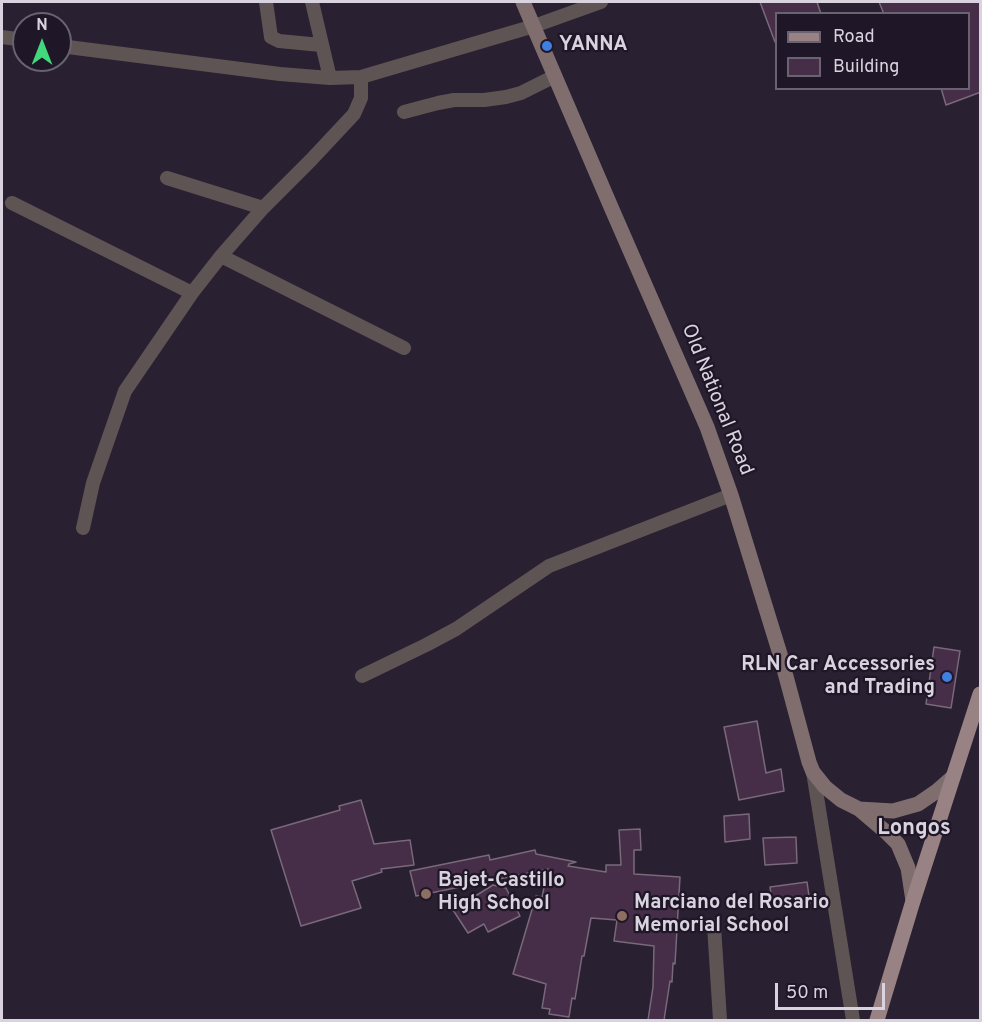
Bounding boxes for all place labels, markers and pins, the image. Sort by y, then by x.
place label: YANNA [559,34,628,58]
marker: YANNA [540,39,554,53]
place label: RLN Car Accessories and Trading [741,654,935,701]
marker: RLN Car Accessories and Trading [940,670,954,684]
place label: Bajet-Castillo High School [438,870,565,917]
marker: Bajet-Castillo High School [419,887,433,901]
place label: Marciano del Rosario Memorial School [634,892,829,939]
marker: Marciano del Rosario Memorial School [615,909,629,923]

